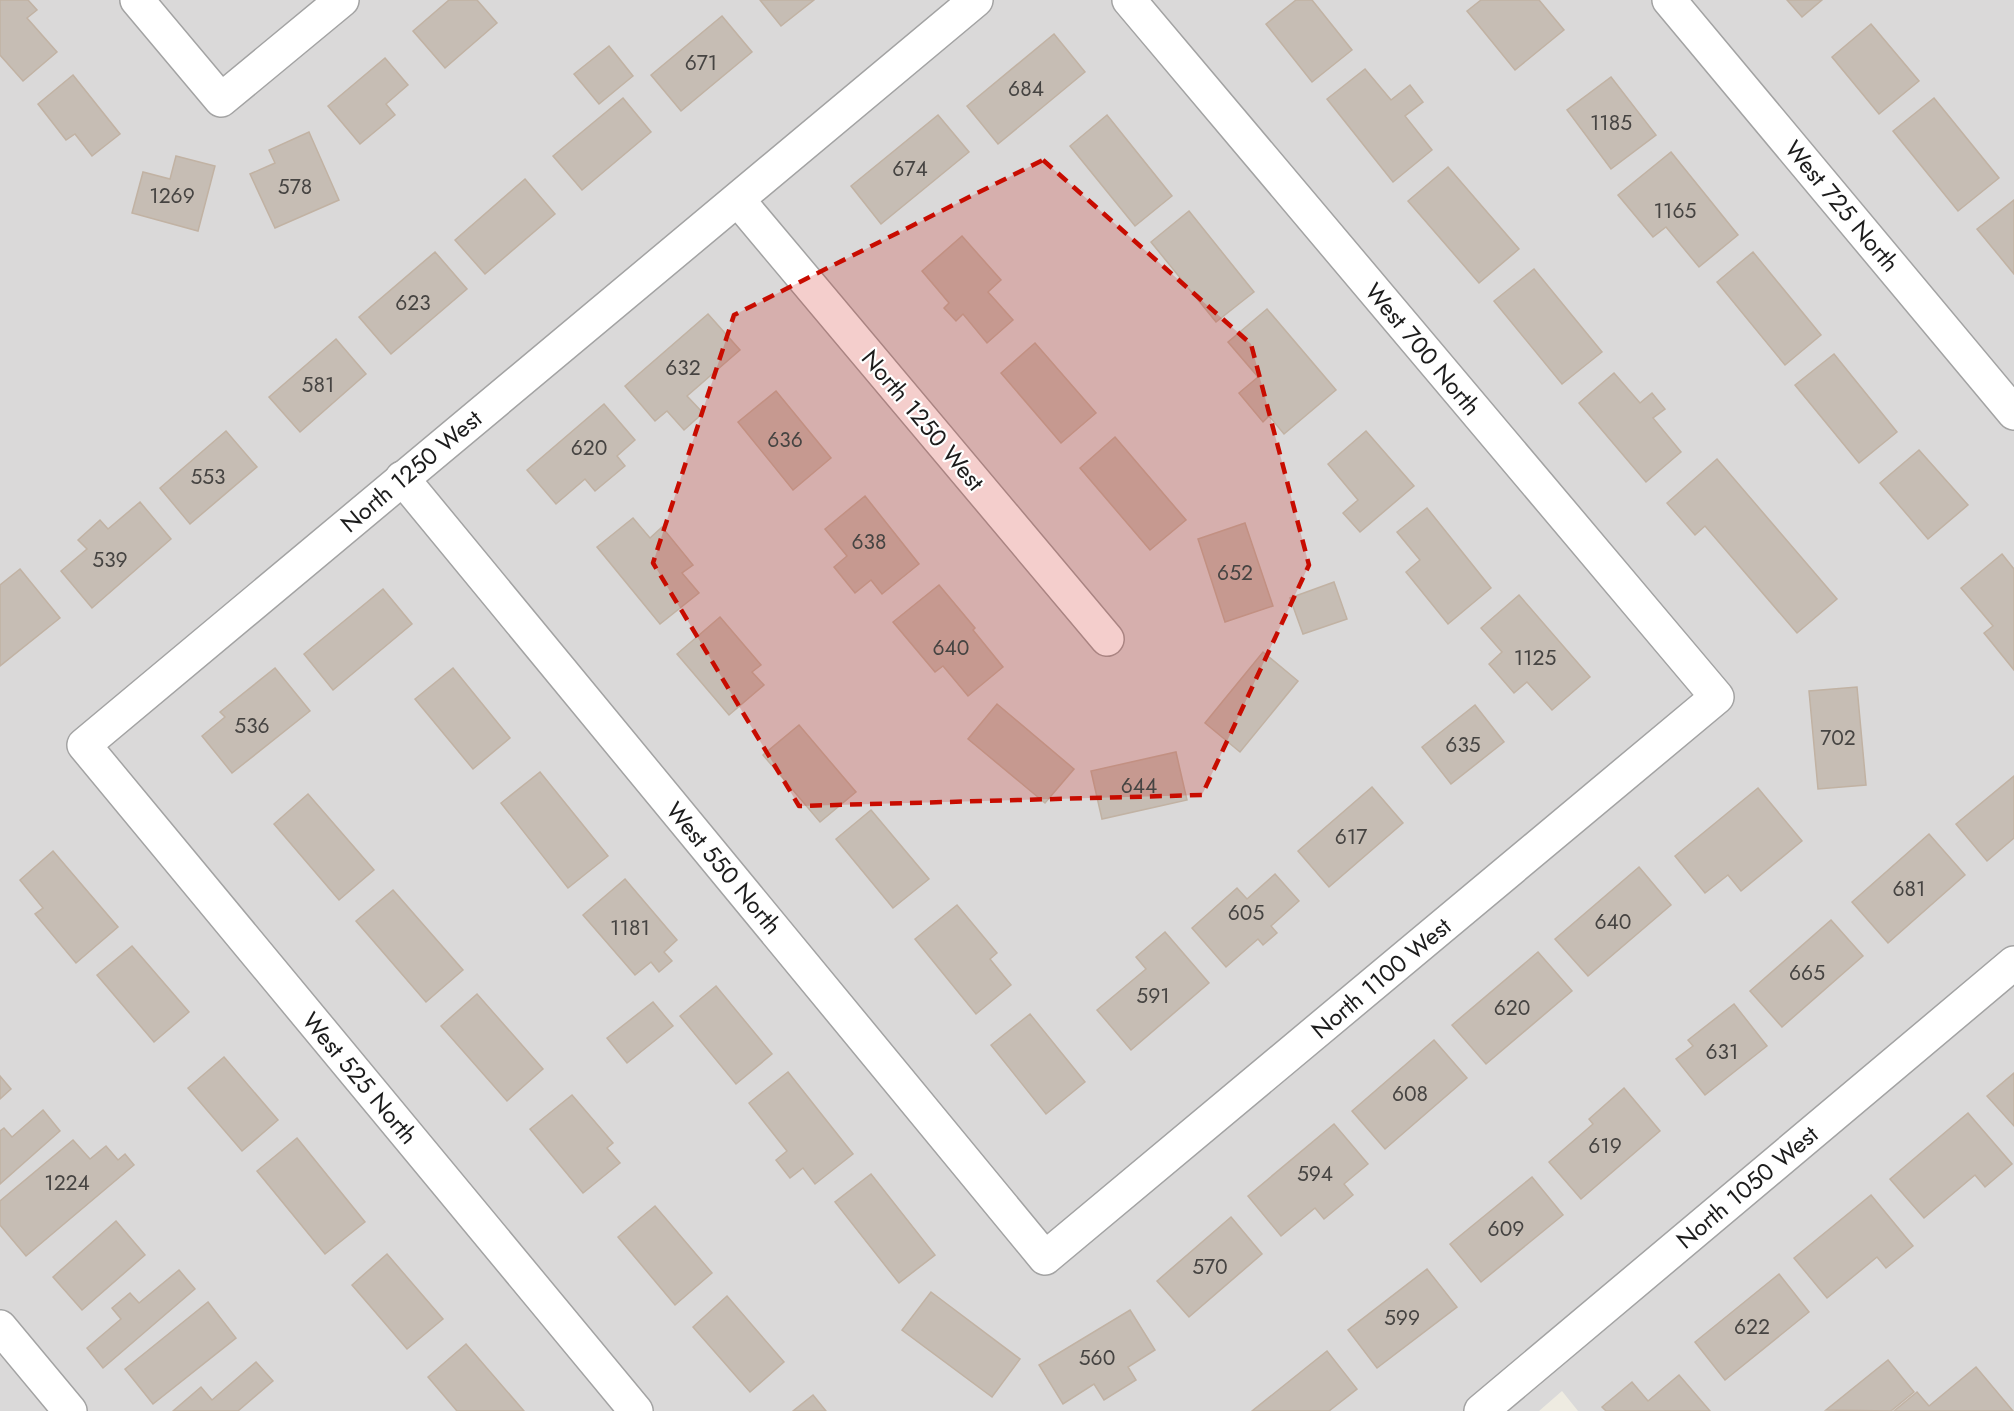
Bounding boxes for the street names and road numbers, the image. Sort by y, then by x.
street label: West 725 North [1776,133,1908,279]
street label: West 700 North [1357,275,1489,423]
street label: North 1250 West [853,342,993,498]
street label: North 1250 West [333,401,489,541]
street label: West 550 North [658,794,790,942]
street label: North 1100 West [1304,909,1459,1047]
street label: West 525 North [294,1004,426,1152]
street label: North 1050 West [1669,1117,1826,1257]

